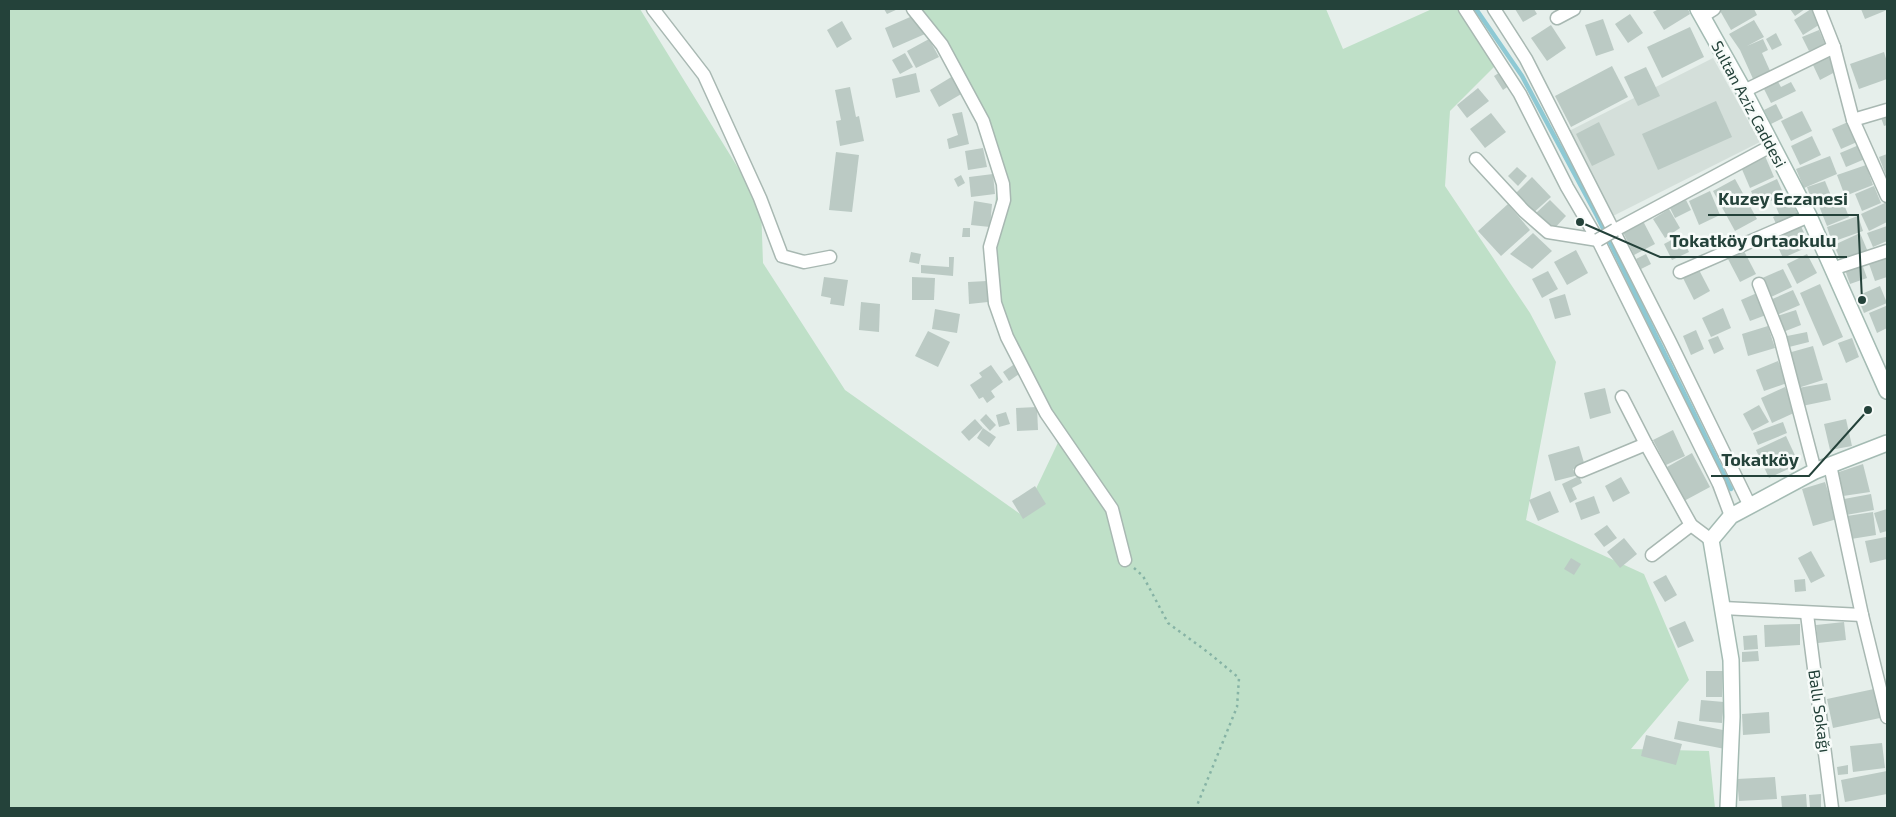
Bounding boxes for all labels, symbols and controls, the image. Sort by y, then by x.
street label: Sultan Aziz Caddesi [1708,37,1791,170]
callout: Kuzey Eczanesi [1708,182,1858,215]
text: Kuzey Eczanesi [1718,187,1848,209]
callout: Tokatköy Ortaokulu [1660,224,1847,257]
text: Tokatköy Ortaokulu [1670,229,1836,251]
callout: Tokatköy [1711,443,1809,476]
text: Tokatköy [1721,448,1800,470]
street label: Ballı Sokağı [1805,668,1836,754]

